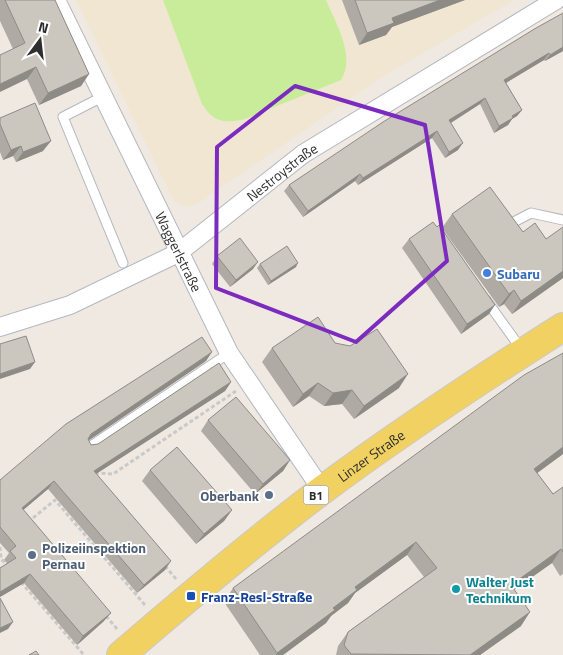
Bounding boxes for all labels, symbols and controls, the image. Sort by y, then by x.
north arrow [15,15,65,65]
text: N [36,16,51,38]
street label: Nestroystraße [241,137,321,206]
street label: Waggerlstraße [151,208,208,295]
place label: Subaru [497,263,540,284]
marker: Subaru [481,267,493,279]
street label: Linzer Straße [333,424,409,486]
place label: Oberbank [200,485,260,506]
road number: B1 [304,486,328,504]
marker: Oberbank [263,489,275,501]
place label: Polizeiinspektion Pernau [42,537,146,574]
marker: Polizeiinspektion Pernau [26,549,38,561]
place label: Walter Just Technikum [466,571,534,608]
marker: Walter Just Technikum [450,583,462,595]
place label: Franz-Resl-Straße [201,586,312,607]
marker: Franz-Resl-Straße [185,590,197,602]

